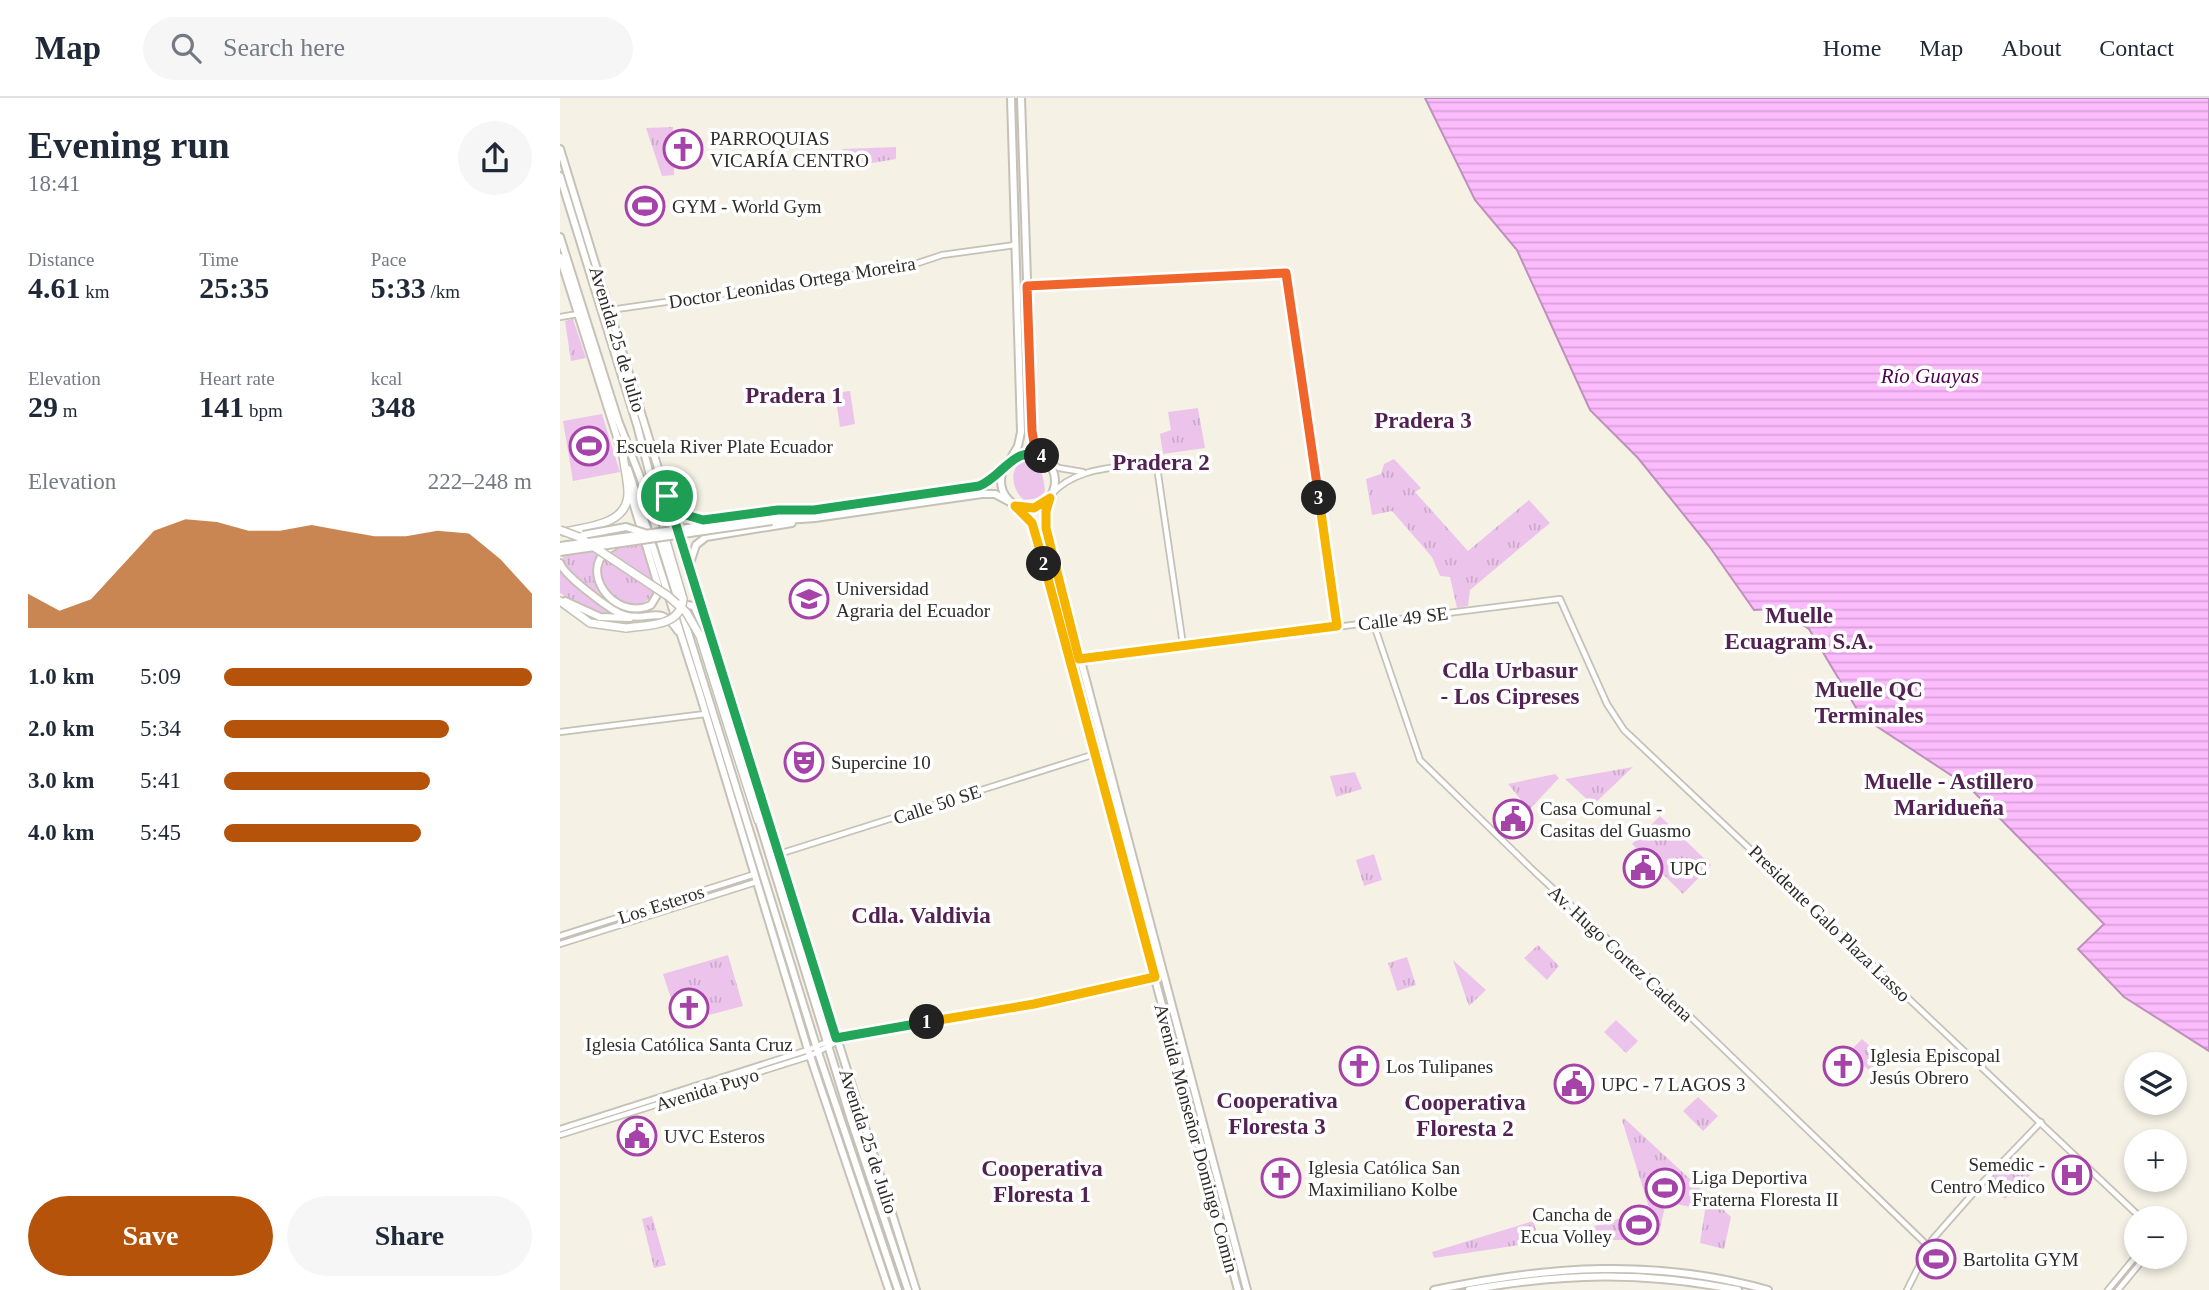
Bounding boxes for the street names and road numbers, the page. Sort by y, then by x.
street label: Doctor Leonidas Ortega Moreira [667,253,918,312]
street label: Avenida 25 de Julio [585,264,650,414]
street label: Calle 49 SE [1357,603,1449,634]
street label: Calle 50 SE [891,780,984,828]
street label: Presidente Galo Plaza Lasso [1745,841,1915,1006]
street label: Los Esteros [615,881,707,928]
street label: Av. Hugo Cortez Cadena [1544,881,1697,1026]
street label: Avenida Monseñor Domingo Comin [1150,1001,1243,1275]
street label: Avenida Puyo [653,1064,761,1115]
street label: Avenida 25 de Julio [835,1066,902,1216]

